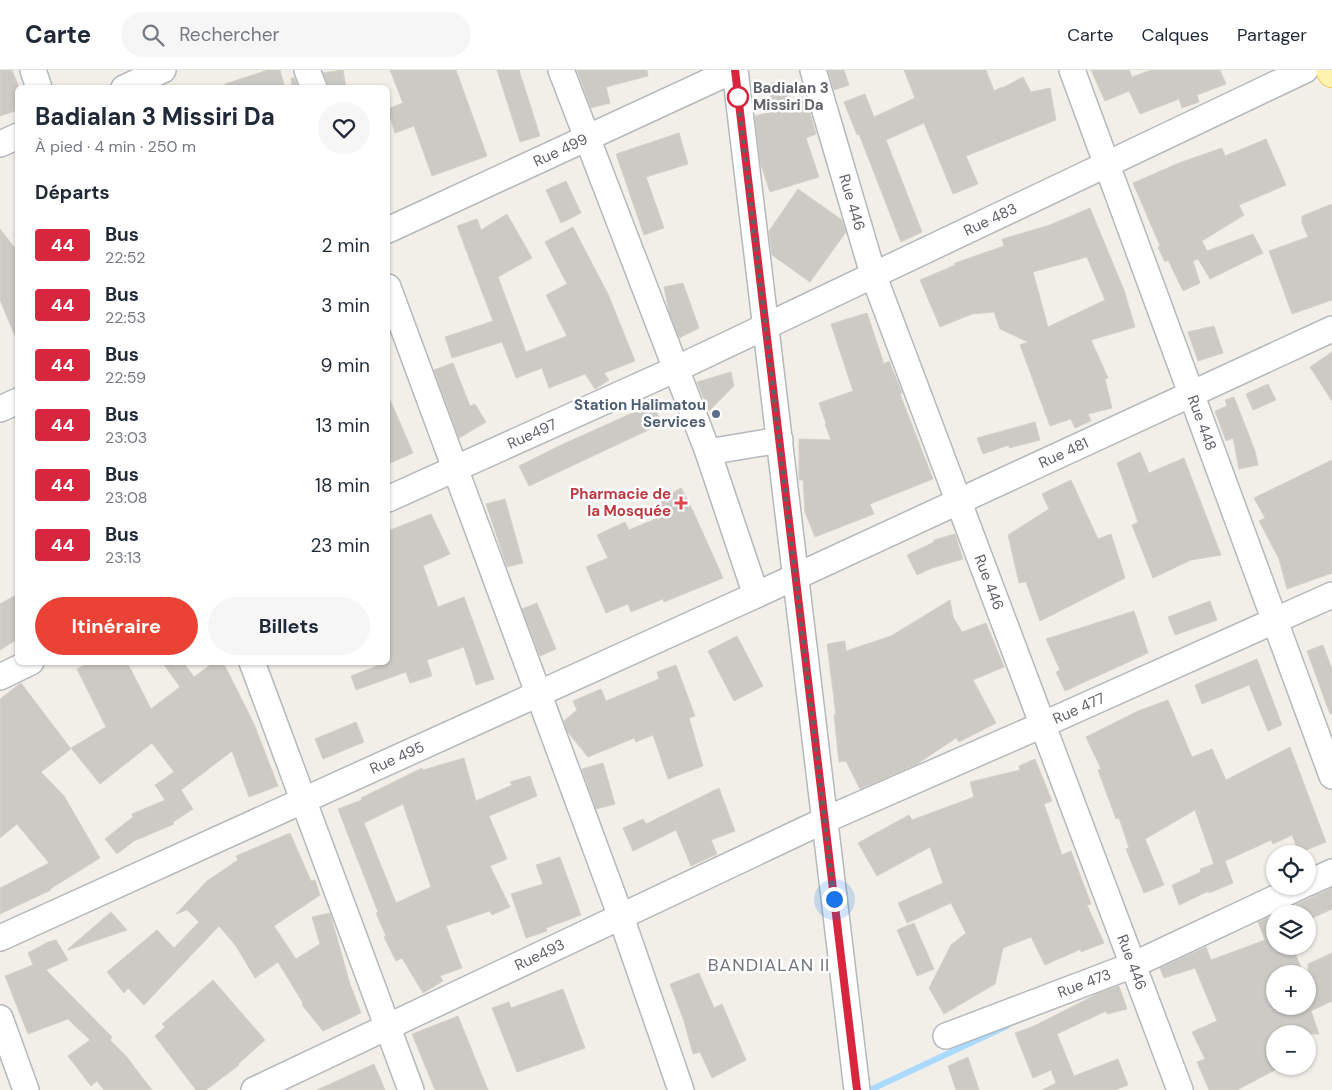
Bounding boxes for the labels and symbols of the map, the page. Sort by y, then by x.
place label: Badialan 3 Missiri Da [753,78,829,115]
marker: Badialan 3 Missiri Da [727,86,749,108]
street label: Rue 499 [530,129,591,172]
street label: Rue 446 [834,172,870,233]
street label: Rue 483 [960,198,1020,241]
street label: Rue 448 [1183,392,1221,453]
place label: Station Halimatou Services [574,395,706,432]
marker: Station Halimatou Services [710,408,722,420]
street label: Rue497 [504,414,560,454]
street label: Rue 481 [1036,433,1092,473]
place label: Pharmacie de la Mosquée [570,484,671,521]
marker: Pharmacie de la Mosquée [675,497,687,509]
street label: Rue 446 [969,552,1008,613]
street label: Rue 477 [1050,688,1108,729]
street label: Rue 495 [367,737,427,779]
your location [822,887,847,912]
street label: Rue 446 [1112,932,1151,993]
street label: Rue493 [511,935,568,975]
district label: BANDIALAN II [708,953,830,977]
street label: Rue 473 [1055,964,1114,1003]

